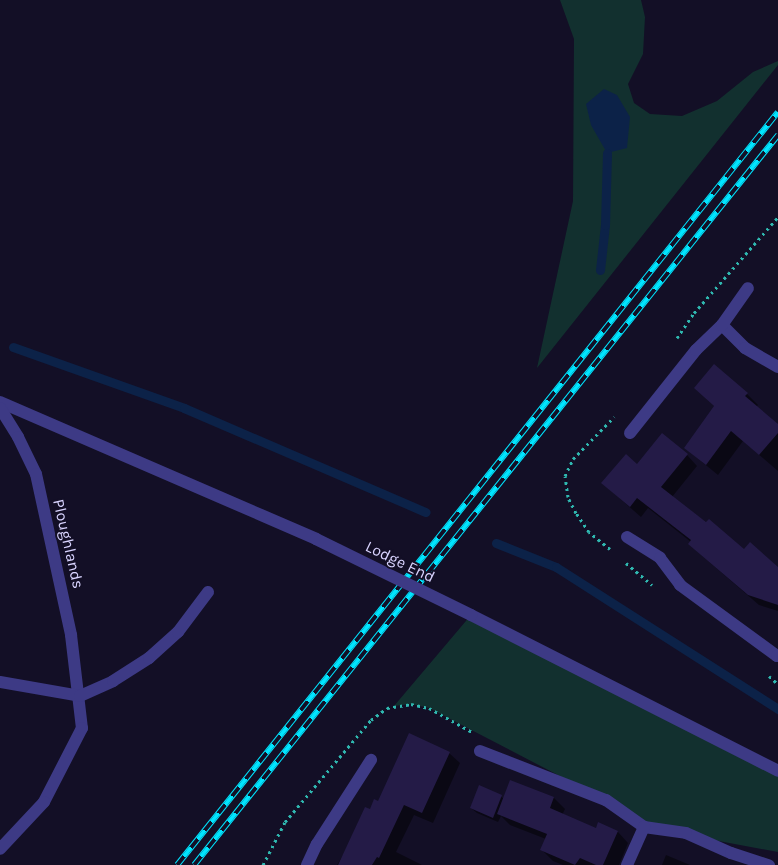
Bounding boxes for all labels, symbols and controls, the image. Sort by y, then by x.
street label: Ploughlands [48,497,88,591]
street label: Lodge End [362,537,438,587]

